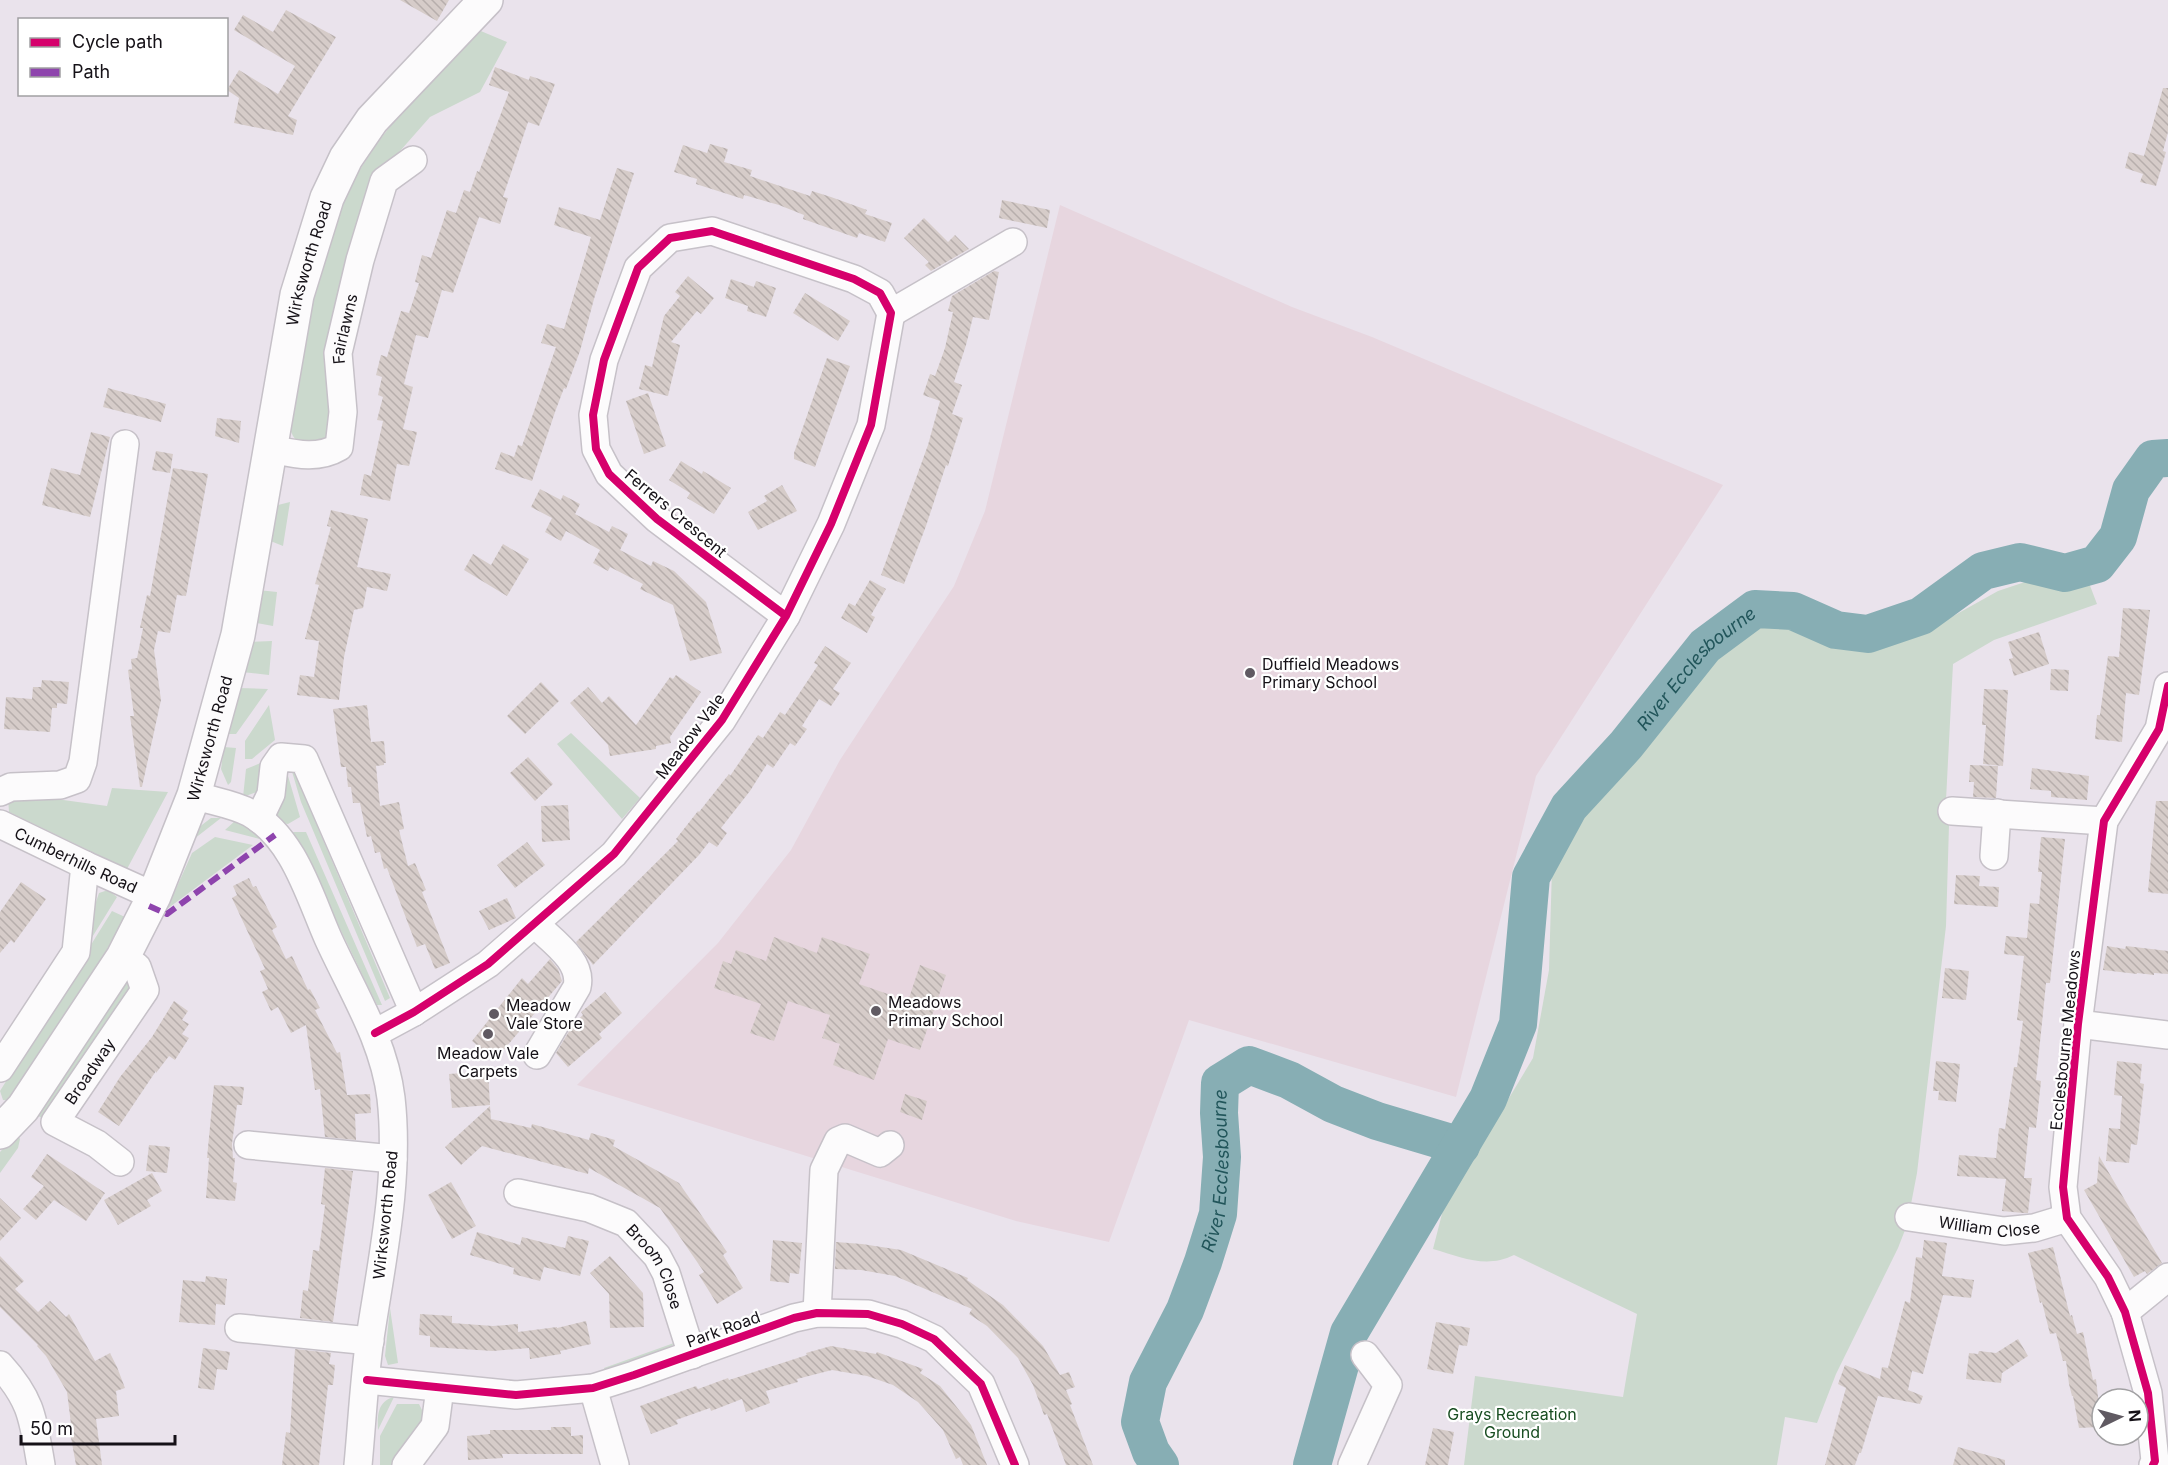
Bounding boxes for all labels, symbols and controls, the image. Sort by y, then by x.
legend [18,18,228,96]
text: Cycle path [72,31,163,52]
text: Path [72,61,110,82]
street label: Wirksworth Road [282,198,336,328]
street label: Fairlawns [328,292,362,365]
street label: Ferrers Crescent [621,465,731,561]
water label: River Ecclesbourne [1632,602,1759,734]
place label: Duffield Meadows Primary School [1262,654,1399,692]
marker: Duffield Meadows Primary School [1243,666,1257,680]
street label: Wirksworth Road [183,673,236,804]
street label: Meadow Vale [651,689,729,783]
street label: Cumberhills Road [11,823,140,897]
street label: Ecclesbourne Meadows [2046,949,2084,1131]
place label: Meadows Primary School [888,992,1003,1030]
place label: Meadow Vale Store [506,995,583,1033]
marker: Meadows Primary School [869,1004,883,1018]
marker: Meadow Vale Store [487,1007,501,1021]
marker: Meadow Vale Carpets [481,1027,495,1041]
street label: Broadway [60,1034,119,1108]
place label: Meadow Vale Carpets [437,1043,539,1081]
water label: River Ecclesbourne [1196,1089,1233,1255]
street label: Wirksworth Road [368,1150,402,1280]
street label: William Close [1937,1212,2042,1242]
street label: Broom Close [622,1220,687,1312]
street label: Park Road [683,1306,763,1352]
north arrow [2090,1387,2150,1447]
park label: Grays Recreation Ground [1447,1404,1577,1442]
scale bar [21,1408,176,1446]
text: N [2124,1409,2145,1423]
text: 50 m [30,1418,73,1439]

